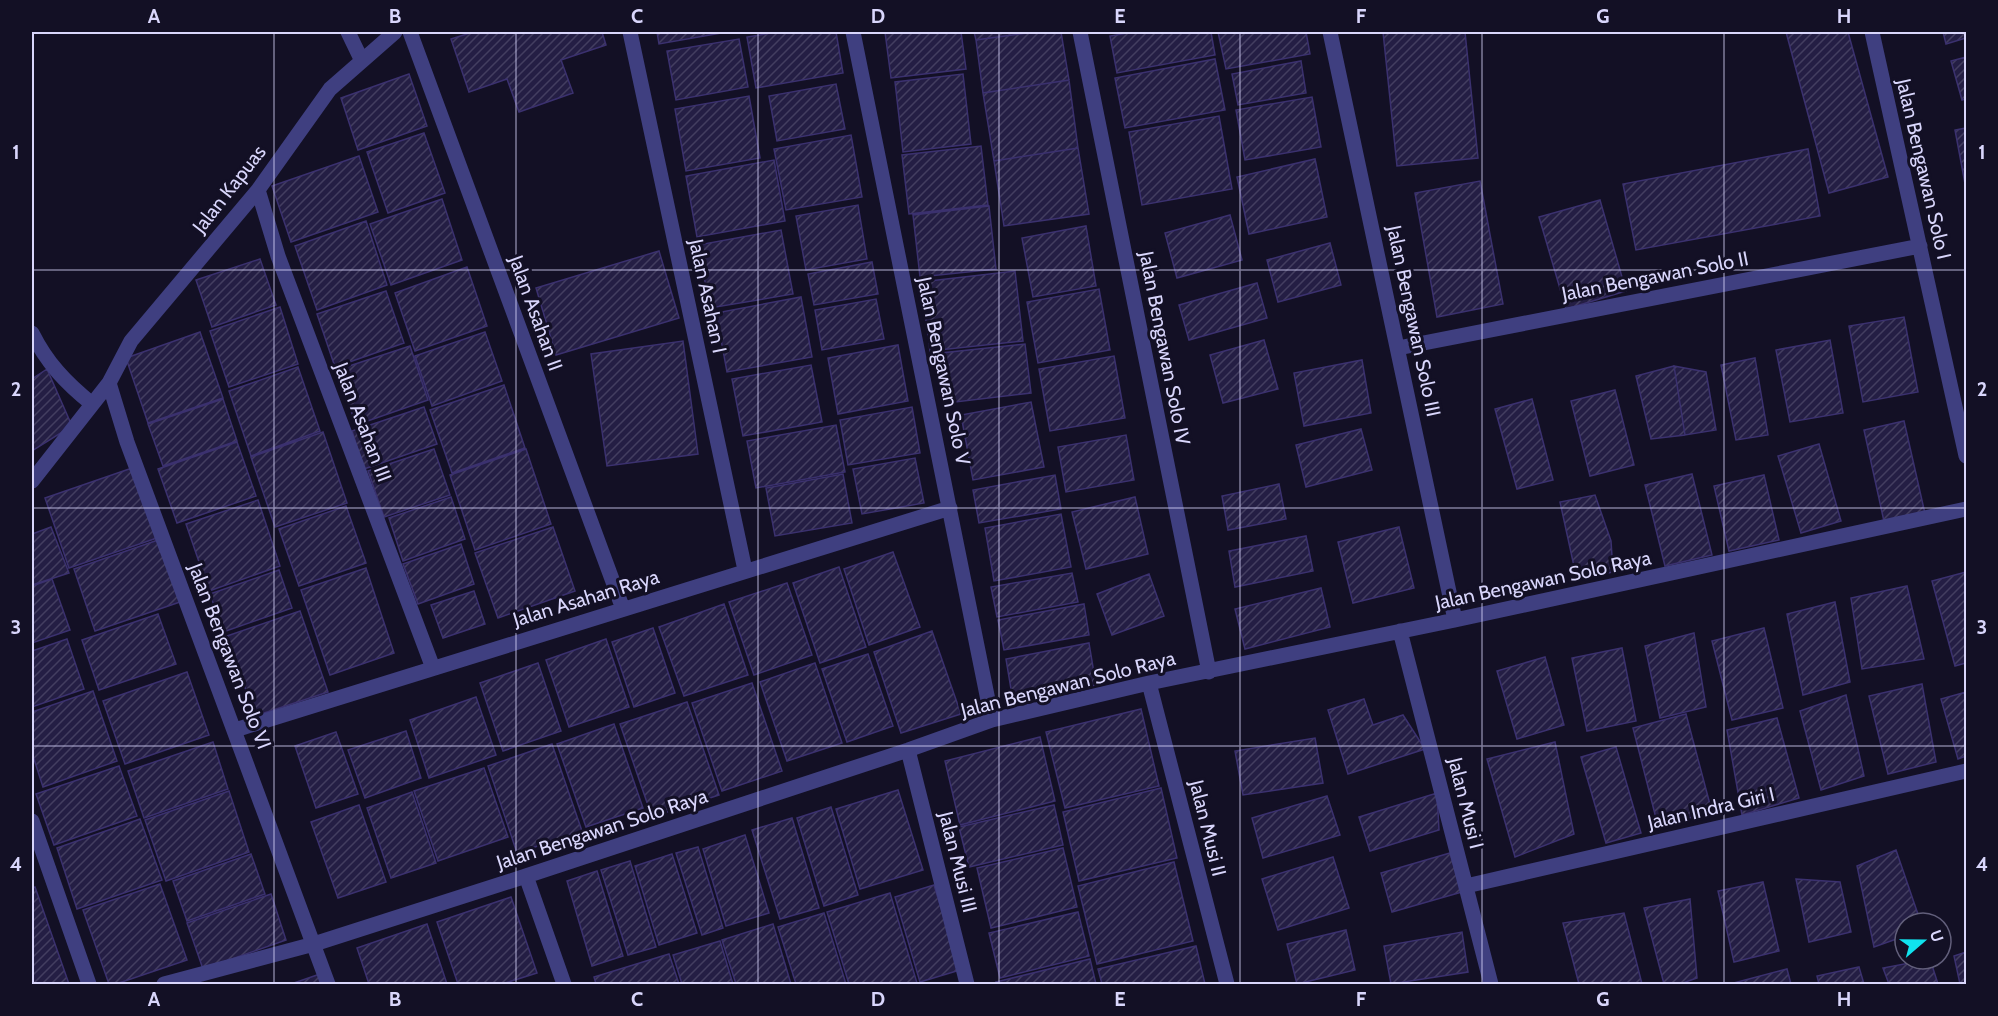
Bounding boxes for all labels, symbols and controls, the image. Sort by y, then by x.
text: A [148,4,161,28]
text: B [389,4,401,28]
text: C [631,4,643,28]
text: D [871,4,885,28]
text: E [1114,4,1126,28]
text: F [1356,4,1367,28]
text: G [1596,4,1610,28]
text: H [1837,4,1851,28]
street label: Jalan Bengawan Solo I [1891,75,1956,262]
text: 1 [12,140,20,164]
street label: Jalan Kapuas [187,140,271,239]
text: 1 [1978,140,1986,164]
street label: Jalan Bengawan Solo III [1382,222,1446,419]
street label: Jalan Asahan I [684,236,732,355]
street label: Jalan Bengawan Solo II [1559,246,1750,306]
street label: Jalan Bengawan Solo IV [1134,248,1196,448]
street label: Jalan Asahan II [504,251,568,374]
street label: Jalan Bengawan Solo V [912,274,976,468]
street label: Jalan Asahan III [329,358,397,485]
text: 2 [11,377,21,401]
text: 2 [1977,377,1987,401]
street label: Jalan Bengawan Solo Raya [1432,545,1654,615]
street label: Jalan Bengawan Solo VI [183,559,276,752]
street label: Jalan Asahan Raya [509,564,662,632]
text: 3 [11,615,21,639]
text: 3 [1977,615,1987,639]
street label: Jalan Bengawan Solo Raya [957,646,1178,723]
street label: Jalan Musi I [1443,754,1489,851]
street label: Jalan Musi II [1184,776,1232,879]
street label: Jalan Indra Giri I [1644,782,1777,835]
street label: Jalan Bengawan Solo Raya [493,783,711,875]
street label: Jalan Musi III [934,808,982,915]
text: 4 [10,852,22,876]
text: 4 [1976,852,1988,876]
north arrow [1893,911,1953,971]
text: U [1926,927,1948,945]
text: A [148,987,161,1011]
text: B [389,987,401,1011]
text: C [631,987,643,1011]
text: D [871,987,885,1011]
text: E [1114,987,1126,1011]
text: F [1356,987,1367,1011]
text: G [1596,987,1610,1011]
text: H [1837,987,1851,1011]

